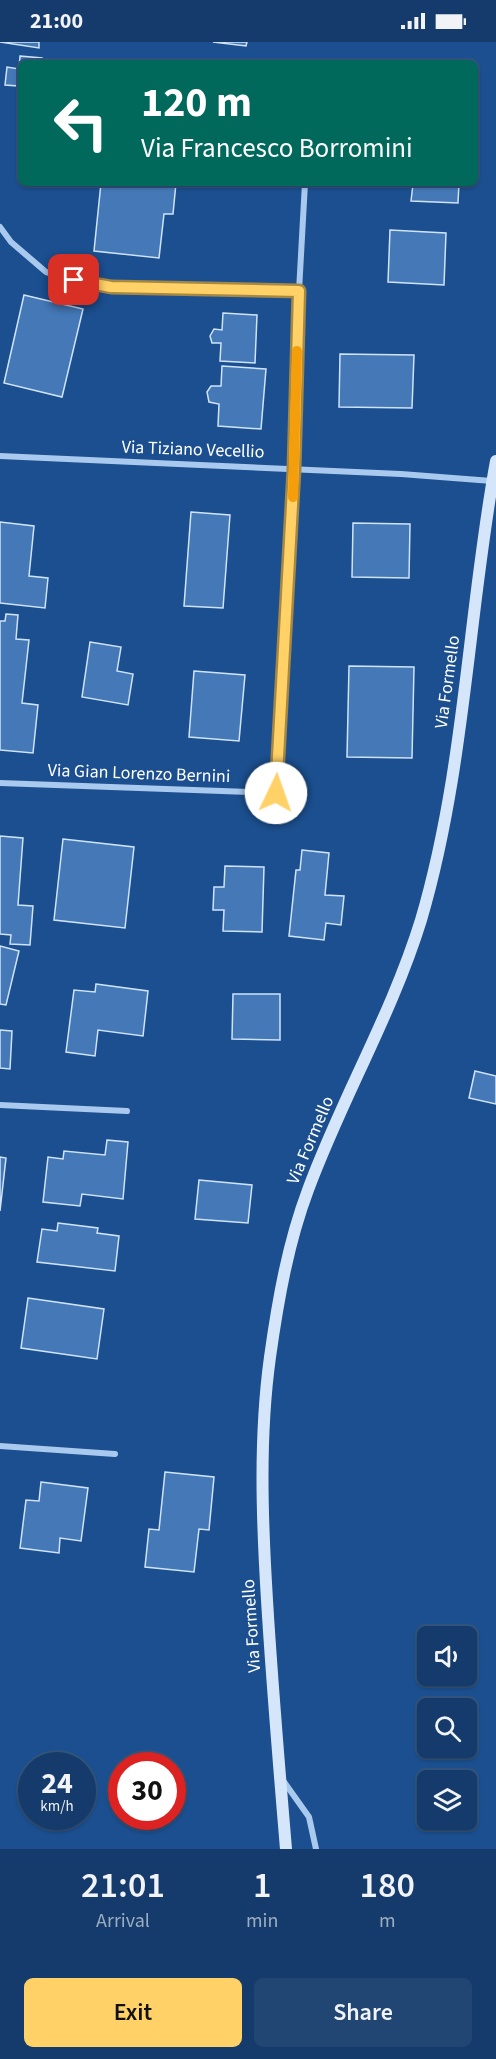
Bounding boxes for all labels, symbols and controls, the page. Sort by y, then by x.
text: 21:00 [30,5,83,37]
text: 120 m [141,73,252,133]
icon: left [42,84,120,162]
text: Via Francesco Borromini [141,129,413,168]
pin [48,254,99,305]
icon: arrive [57,263,90,296]
street label: Via Tiziano Vecellio [121,435,265,464]
street label: Via Formello [429,634,466,730]
street label: Via Gian Lorenzo Bernini [47,758,231,789]
position arrow [244,761,308,825]
street label: Via Formello [281,1092,340,1188]
street label: Via Formello [236,1578,267,1674]
map controls [417,1626,477,1830]
button: sound [417,1626,477,1686]
button: search [417,1698,477,1758]
speed limit sign: 30 [108,1752,186,1830]
text: 24 [41,1762,73,1805]
button: layers [417,1770,477,1830]
text: km/h [40,1796,74,1817]
text: 21:01 [81,1860,165,1911]
text: 1 [253,1860,271,1911]
text: 180 [359,1860,415,1911]
text: Arrival [96,1907,150,1935]
text: min [246,1907,278,1935]
text: m [379,1907,395,1935]
button: Exit [24,1978,242,2047]
button: Share [254,1978,472,2047]

